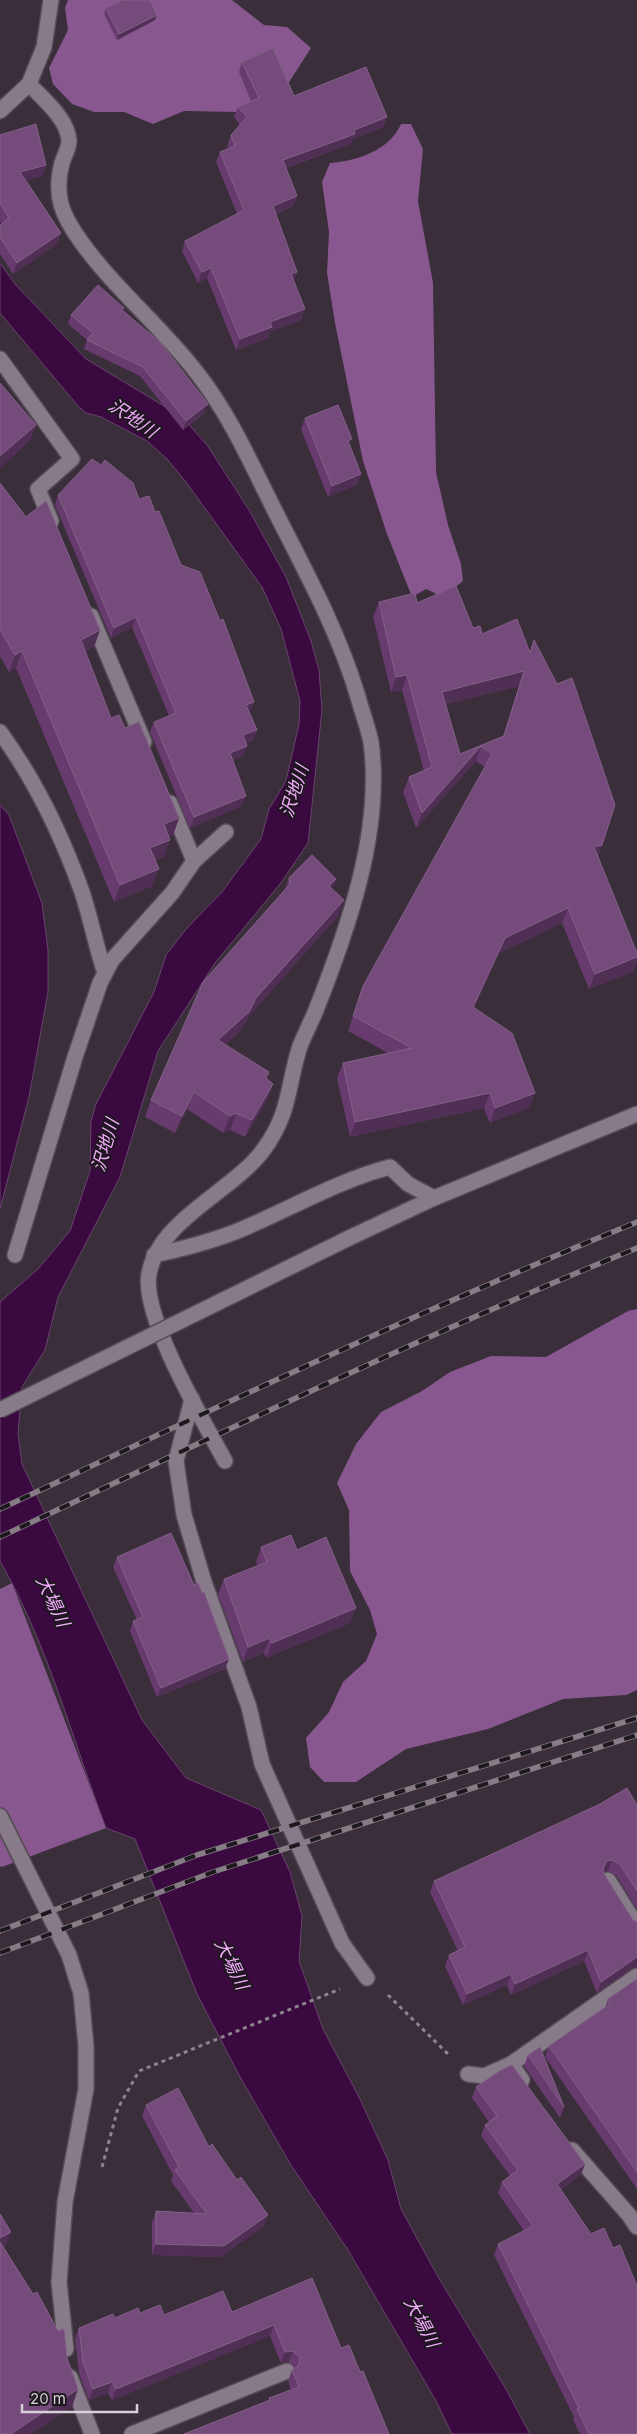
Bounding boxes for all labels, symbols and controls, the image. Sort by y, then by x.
water label: 沢地川 [105,394,163,443]
water label: 沢地川 [276,760,313,820]
water label: 沢地川 [87,1114,123,1174]
water label: 大場川 [32,1572,75,1632]
water label: 大場川 [211,1935,254,1995]
water label: 大場川 [400,2293,445,2353]
scale bar [22,2382,138,2414]
text: 20 m [30,2389,66,2408]

